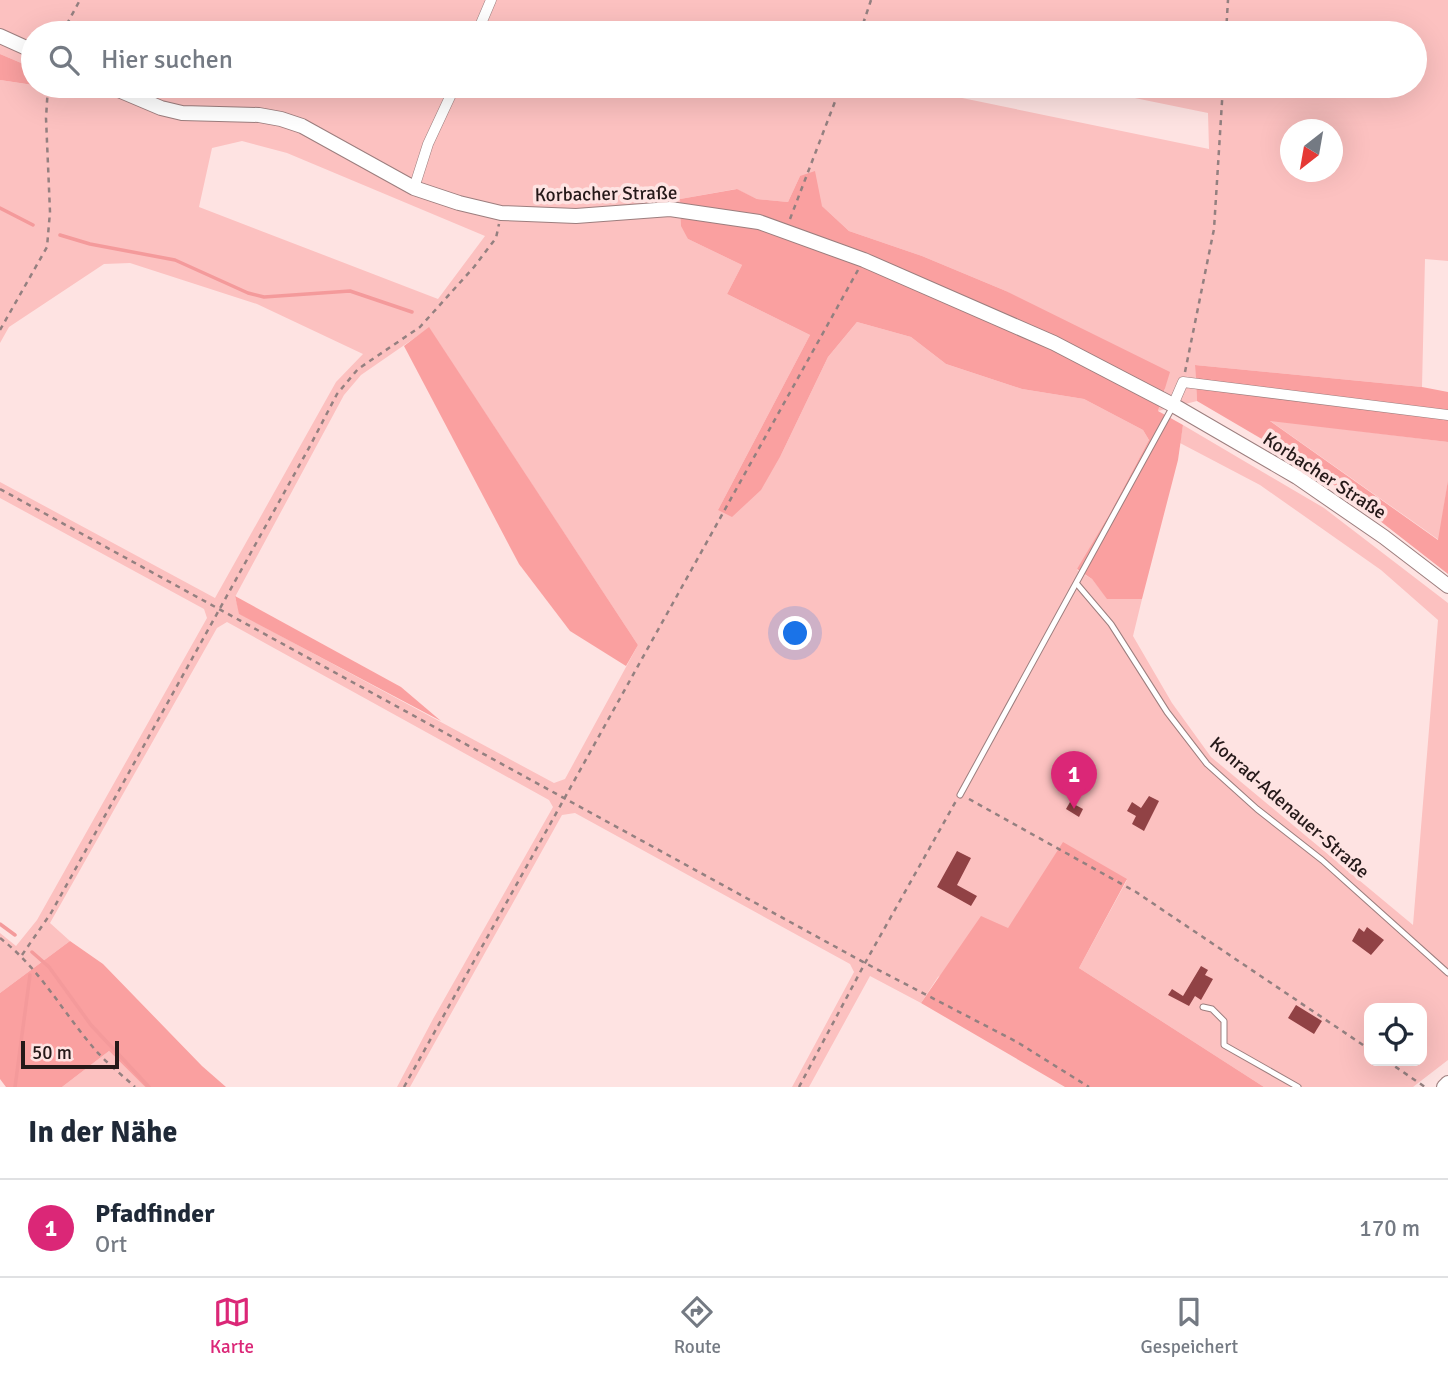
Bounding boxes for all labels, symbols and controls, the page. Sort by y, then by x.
search box [21,21,1427,98]
icon: search [45,41,83,79]
text: Hier suchen [101,44,233,76]
north arrow [1280,119,1343,182]
street label: Korbacher Straße [535,181,677,207]
street label: Korbacher Straße [1258,427,1391,525]
your location [778,616,812,650]
street label: Konrad-Adenauer-Straße [1204,732,1374,884]
pin: 1 [1051,751,1097,809]
map controls [1364,1003,1427,1066]
button: locate [1364,1003,1427,1066]
scale bar [21,1038,119,1070]
text: 50 m [32,1041,72,1065]
text: In der Nähe [28,1114,177,1151]
text: Pfadfinder [95,1198,215,1230]
text: 1 [45,1214,57,1243]
text: 170 m [1359,1214,1420,1243]
text: Ort [95,1230,127,1259]
tab: Karte [210,1293,254,1359]
tab: Route [674,1293,721,1359]
tab: Gespeichert [1141,1293,1238,1359]

